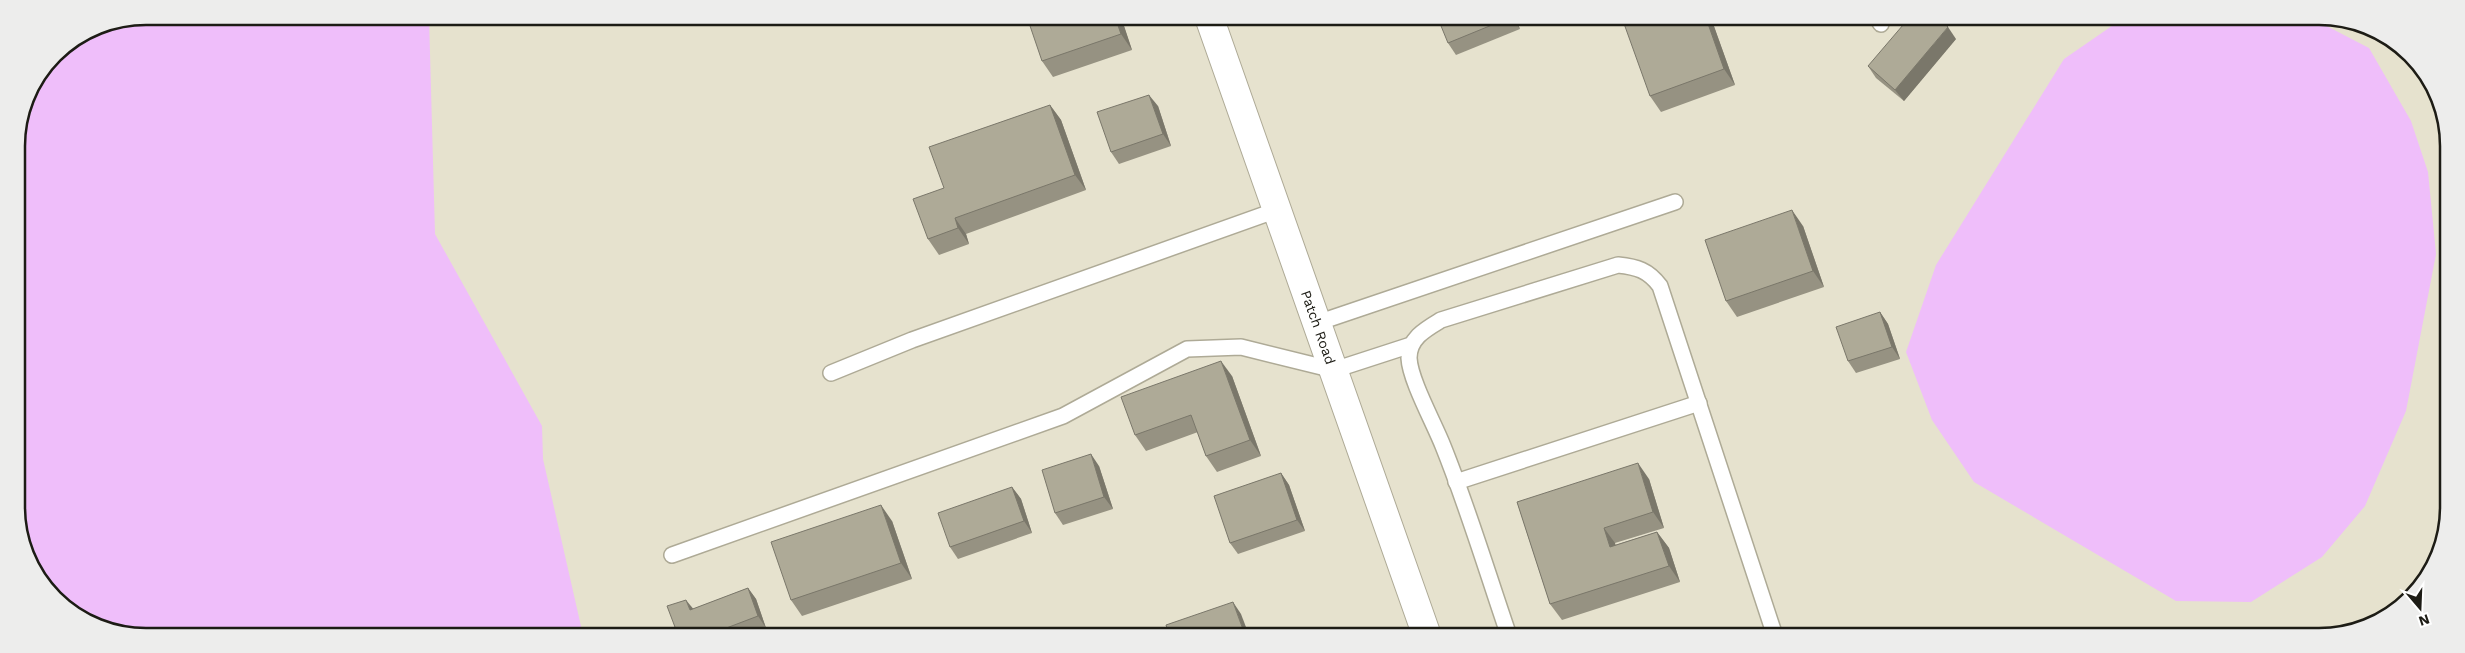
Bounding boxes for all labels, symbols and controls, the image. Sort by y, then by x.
street label: Patch Road [1298,288,1339,367]
north arrow [2395,583,2445,633]
text: N [2417,611,2432,630]

